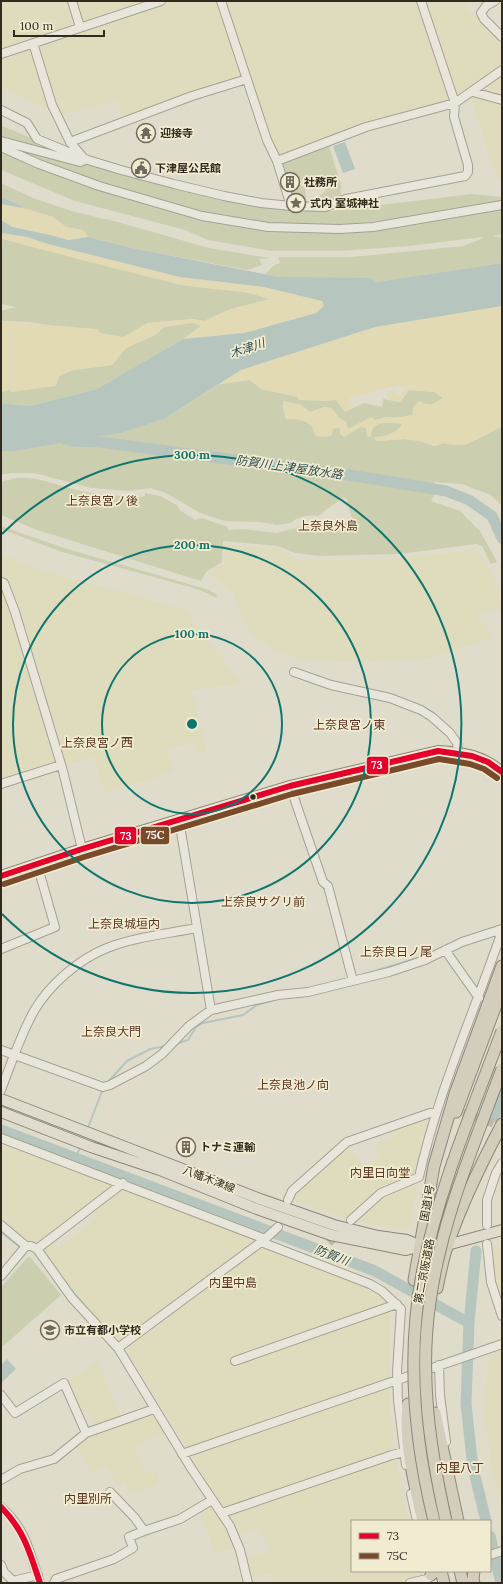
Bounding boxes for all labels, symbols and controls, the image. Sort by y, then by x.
scale bar [14,12,104,38]
text: 100 m [20,18,53,33]
temple icon: 迎接寺 [135,122,157,144]
place label: 迎接寺 [160,126,193,140]
public building icon: 下津屋公民館 [130,157,152,179]
place label: 下津屋公民館 [155,161,221,175]
building icon: 社務所 [279,171,301,193]
place label: 社務所 [304,175,337,189]
place icon: 式内 室城神社 [285,192,307,214]
place label: 式内 室城神社 [310,196,379,210]
water label: 木津川 [228,334,268,361]
text: 300 m [174,447,210,462]
water label: 防賀川上津屋放水路 [234,452,345,482]
district label: 上奈良宮ノ後 [66,493,138,508]
district label: 上奈良外島 [298,518,358,533]
text: 200 m [174,537,210,552]
text: 100 m [175,626,209,641]
centre of rings [185,717,199,731]
district label: 上奈良宮ノ東 [313,717,385,732]
district label: 上奈良宮ノ西 [61,735,133,750]
line badge: 73 [366,756,389,775]
text: 73 [371,758,383,772]
unlabelled marker [248,792,258,802]
line badge: 73 [114,826,137,845]
line badge: 75C [140,826,170,845]
text: 75C [146,828,165,842]
text: 73 [120,829,132,843]
district label: 上奈良サグリ前 [221,894,305,909]
district label: 上奈良城垣内 [88,916,160,931]
district label: 上奈良日ノ尾 [360,944,432,959]
district label: 上奈良大門 [81,1024,141,1039]
district label: 上奈良池ノ向 [257,1077,329,1092]
building icon: トナミ運輸 [175,1136,197,1158]
place label: トナミ運輸 [200,1140,256,1154]
street label: 八幡木津線 [181,1163,237,1195]
district label: 内里日向堂 [350,1165,410,1180]
street label: 国道1号 [417,1184,437,1222]
street label: 第二京阪道路 [411,1237,437,1305]
water label: 防賀川 [313,1242,353,1269]
district label: 内里中島 [209,1275,257,1290]
school or university icon: 市立有都小学校 [39,1319,61,1341]
place label: 市立有都小学校 [64,1323,141,1337]
district label: 内里八丁 [436,1460,484,1475]
district label: 内里別所 [64,1491,112,1506]
legend [351,1520,491,1572]
text: 73 [387,1528,400,1543]
text: 75C [387,1548,408,1563]

